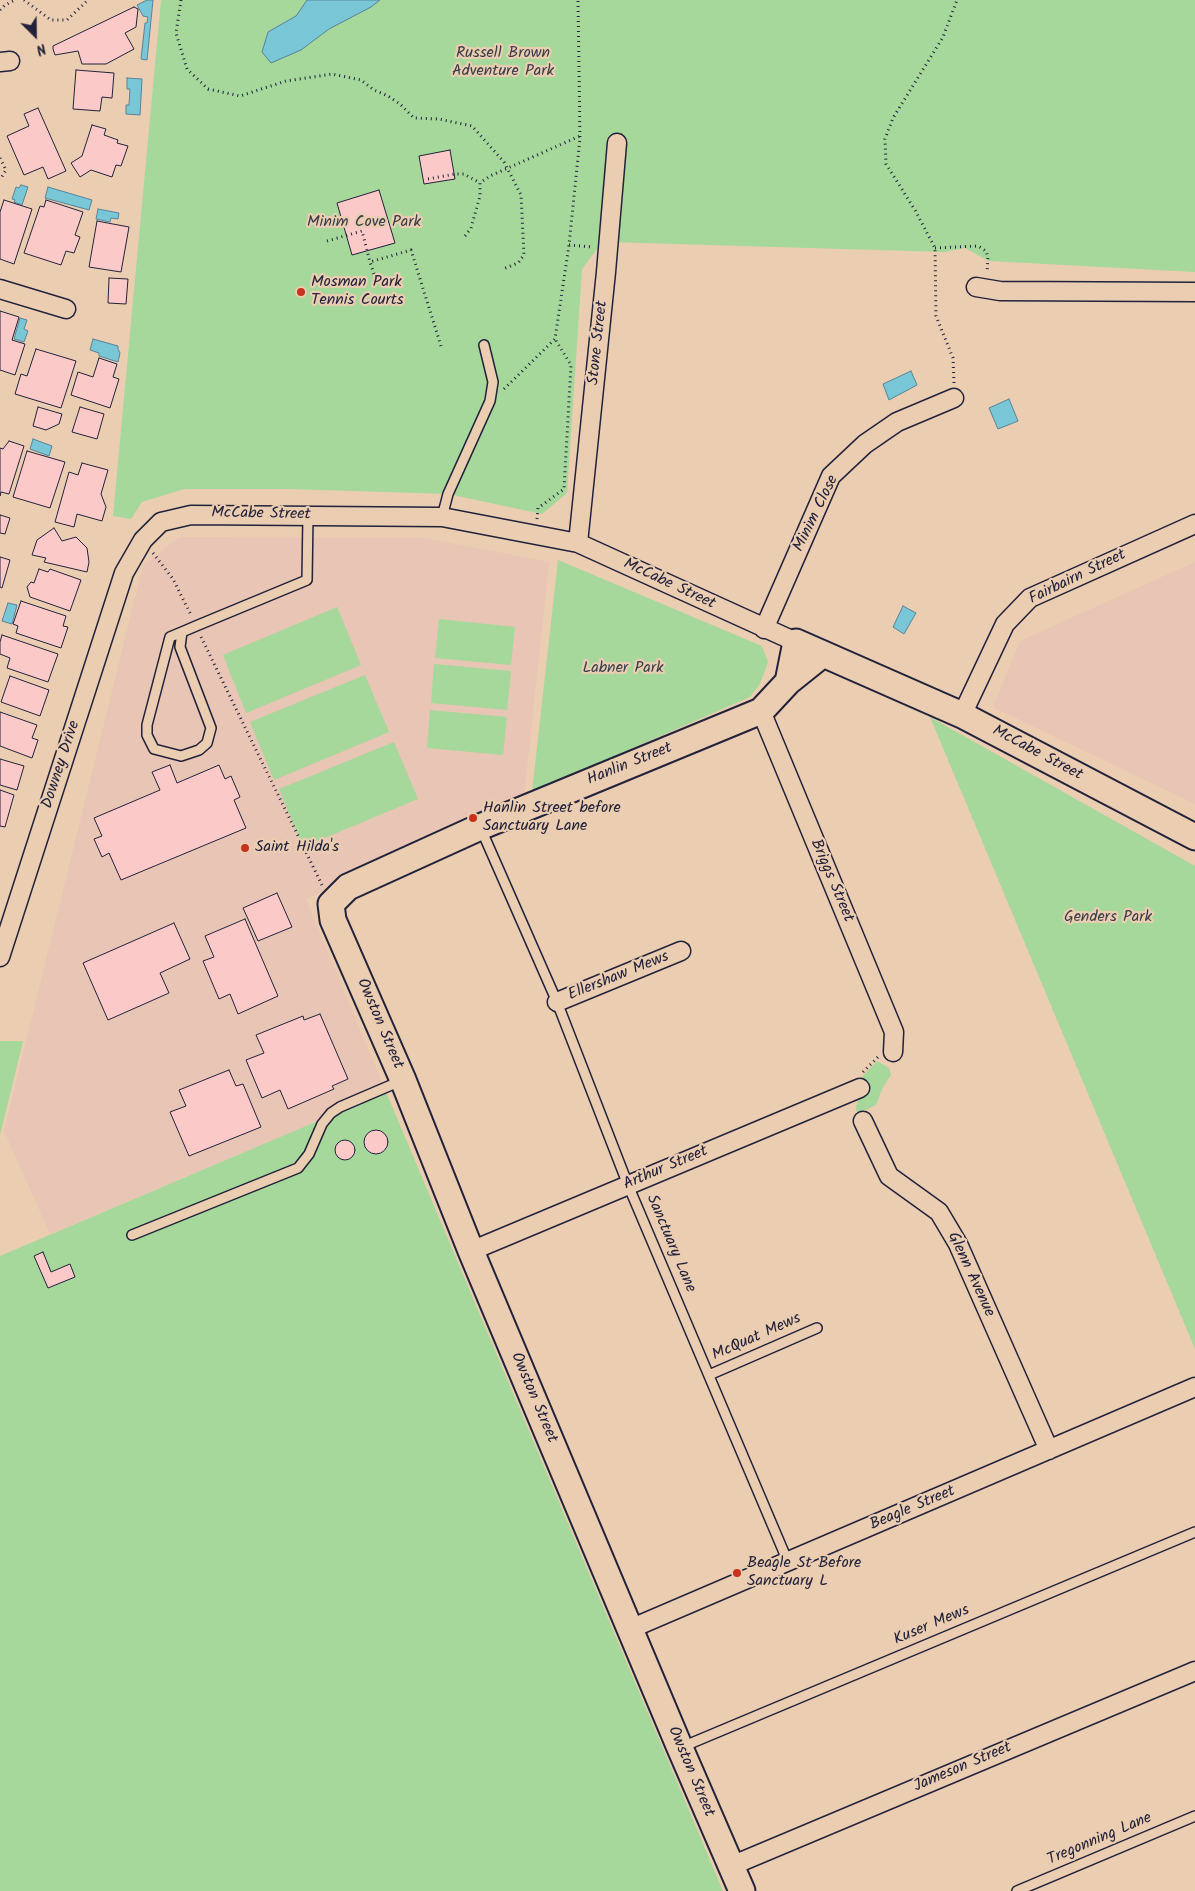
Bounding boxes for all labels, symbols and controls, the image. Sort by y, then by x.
north arrow [10,10,60,60]
text: N [32,37,49,61]
park label: Russell Brown Adventure Park [452,44,554,82]
park label: Minim Cove Park [307,213,421,233]
place label: Mosman Park Tennis Courts [311,273,404,311]
marker: Mosman Park Tennis Courts [295,286,307,298]
street label: Stone Street [585,300,613,386]
street label: Minim Close [790,473,844,555]
street label: McCabe Street [211,505,311,525]
street label: Fairbairn Street [1026,546,1130,610]
street label: McCabe Street [620,555,718,615]
park label: Labner Park [582,659,664,679]
street label: Downey Drive [39,719,85,811]
street label: McCabe Street [989,722,1085,786]
street label: Hanlin Street [585,739,675,791]
place label: Hanlin Street before Sanctuary Lane [483,799,621,837]
marker: Hanlin Street before Sanctuary Lane [467,812,479,824]
street label: Briggs Street [805,837,857,925]
place label: Saint Hilda's [255,838,339,858]
marker: Saint Hilda's [239,842,251,854]
park label: Genders Park [1064,908,1152,928]
street label: Ellershaw Mews [566,948,672,1006]
street label: Owston Street [351,976,407,1072]
street label: Arthur Street [621,1143,711,1195]
street label: Sanctuary Lane [641,1192,699,1296]
street label: Glenn Avenue [942,1229,998,1321]
street label: McQuat Mews [710,1310,804,1366]
street label: Owston Street [505,1350,561,1446]
street label: Beagle Street [868,1482,958,1536]
place label: Beagle St Before Sanctuary L [747,1554,861,1592]
marker: Beagle St Before Sanctuary L [731,1567,743,1579]
street label: Kuser Mews [891,1601,973,1651]
street label: Owston Street [662,1724,718,1820]
street label: Jameson Street [911,1739,1015,1797]
street label: Tregonning Lane [1045,1809,1155,1871]

